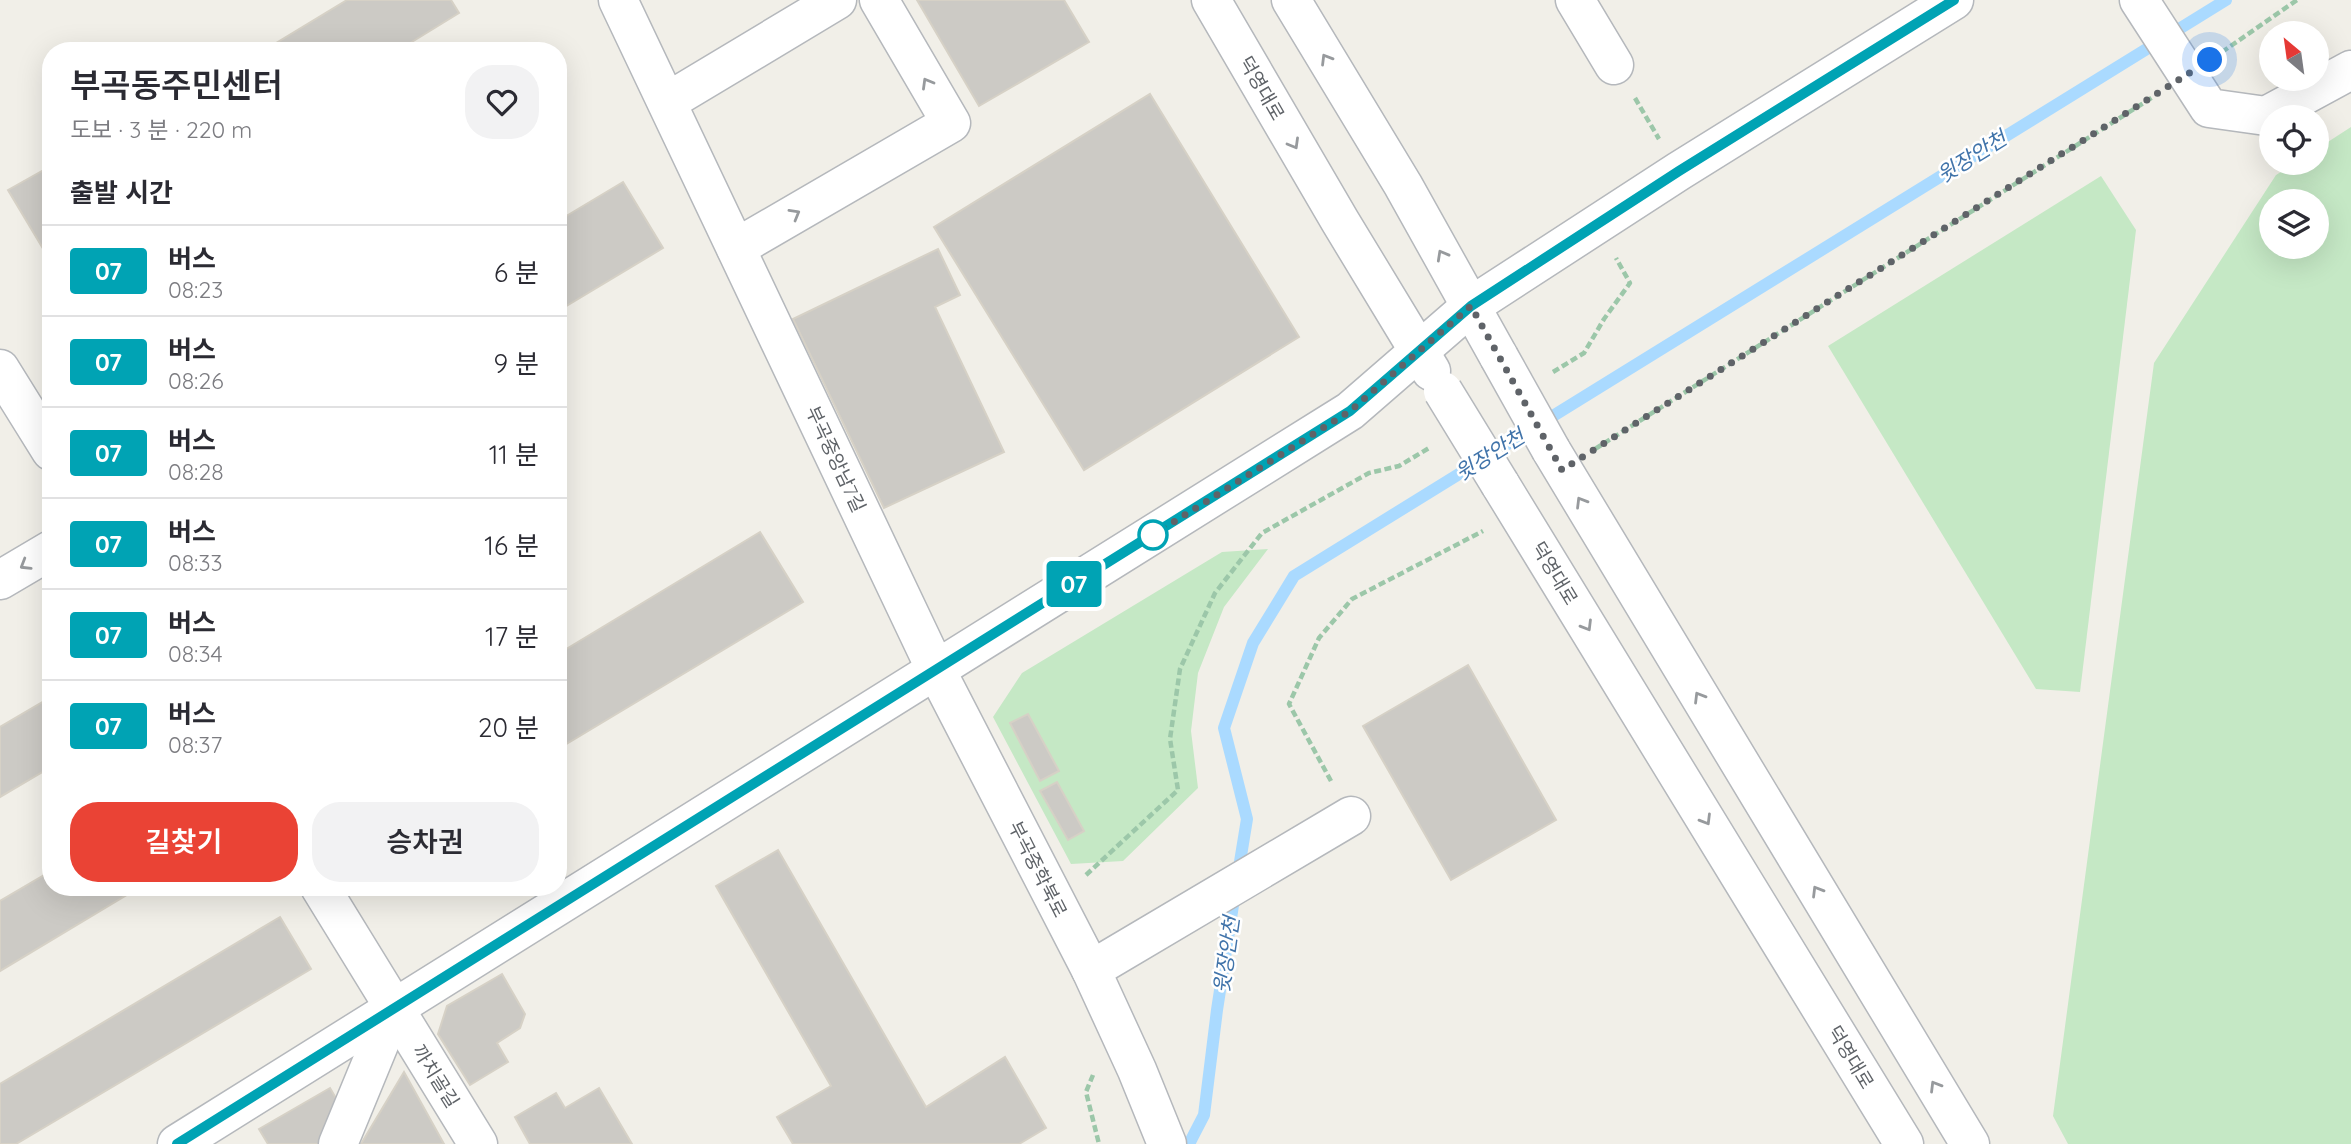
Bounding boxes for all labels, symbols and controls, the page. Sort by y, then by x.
north arrow [2259,21,2329,91]
map controls [2259,21,2329,259]
your location [2192,42,2227,77]
street label: 덕영대로 [1234,52,1290,124]
one-way arrow [1322,53,1335,66]
text: 부곡동주민센터 [70,64,283,105]
button: heart [465,65,539,139]
one-way arrow [923,77,936,90]
button: locate [2259,105,2329,175]
text: 도보 · 3 분 · 220 m [70,115,252,144]
water label: 윗장안천 [1932,123,2013,188]
one-way arrow [1286,136,1299,149]
text: 출발 시간 [70,176,173,209]
button: layers [2259,189,2329,259]
one-way arrow [787,209,800,222]
text: 버스 [168,242,216,275]
one-way arrow [1437,249,1450,262]
text: 07 [95,256,122,286]
text: 6 분 [494,256,539,289]
text: 08:23 [168,275,223,304]
text: 버스 [168,333,216,366]
text: 07 [95,347,122,377]
text: 9 분 [493,347,539,380]
text: 08:26 [168,366,224,395]
street label: 부곡중앙남7길 [801,402,871,516]
water label: 윗장안천 [1450,421,1531,486]
text: 버스 [168,424,216,457]
text: 07 [95,438,122,468]
text: 11 분 [489,438,539,471]
text: 08:28 [168,457,224,486]
one-way arrow [1576,496,1589,509]
text: 버스 [168,515,216,548]
unlabelled marker [1138,520,1168,550]
text: 07 [95,529,122,559]
text: 16 분 [484,529,539,562]
street label: 덕영대로 [1527,537,1583,609]
text: 08:33 [168,548,223,577]
one-way arrow [20,556,33,569]
line badge: 07 [1042,561,1106,607]
text: 07 [1061,569,1087,599]
text: 버스 [168,606,216,639]
one-way arrow [1579,618,1592,631]
text: 07 [95,620,122,650]
text: 17 분 [485,620,539,653]
text: 08:34 [168,639,223,668]
one-way arrow [1694,691,1707,704]
text: 버스 [168,697,216,730]
text: 07 [95,711,122,741]
text: 20 분 [478,711,539,744]
text: 08:37 [168,730,222,759]
button: 길찾기 [70,802,298,882]
button: 승차권 [312,802,539,882]
one-way arrow [1698,812,1711,825]
street label: 부곡중학북로 [1003,817,1073,921]
one-way arrow [1812,886,1825,899]
water label: 윗장안천 [1208,912,1245,995]
street label: 덕영대로 [1823,1021,1879,1093]
street label: 까치골길 [407,1040,465,1112]
one-way arrow [1930,1080,1943,1093]

